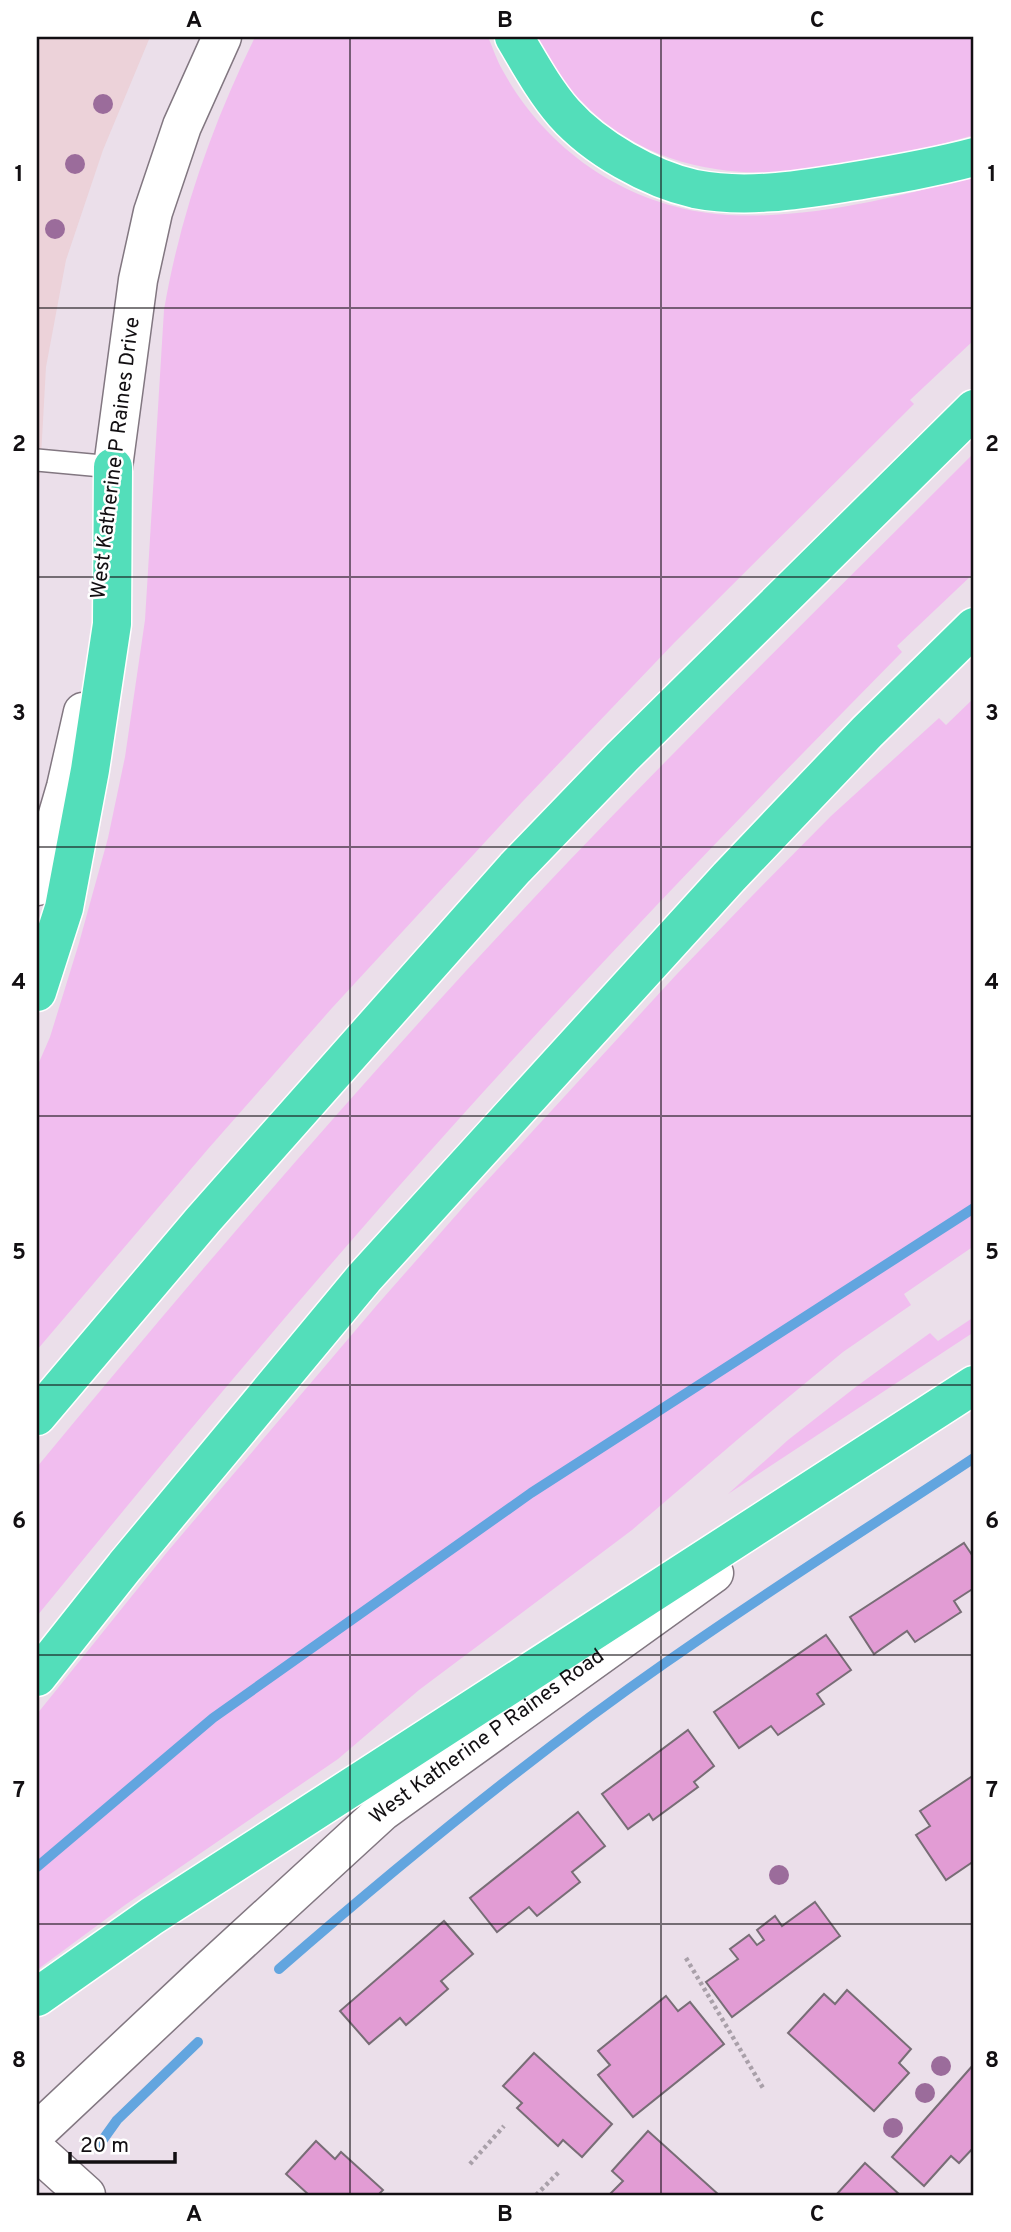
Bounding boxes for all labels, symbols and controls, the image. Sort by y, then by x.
text: A [186,7,202,36]
text: B [497,7,513,36]
text: C [810,7,824,36]
text: 1 [14,161,24,190]
text: 1 [987,161,997,190]
street label: West Katherine P Raines Drive [85,315,147,601]
text: 2 [12,431,26,460]
text: 2 [985,431,999,460]
text: 3 [12,700,26,729]
text: 3 [985,700,999,729]
text: 4 [12,969,26,998]
text: 4 [985,969,999,998]
text: 5 [12,1239,26,1268]
text: 5 [985,1239,999,1268]
text: 6 [12,1508,26,1537]
text: 6 [985,1508,999,1537]
street label: West Katherine P Raines Road [364,1643,610,1830]
text: 7 [13,1777,25,1806]
text: 7 [986,1777,998,1806]
text: 8 [12,2047,26,2076]
text: 8 [985,2047,999,2076]
scale bar [70,2120,175,2164]
text: 20 m [80,2133,129,2160]
text: A [186,2201,202,2230]
text: B [497,2201,513,2230]
text: C [810,2201,824,2230]

